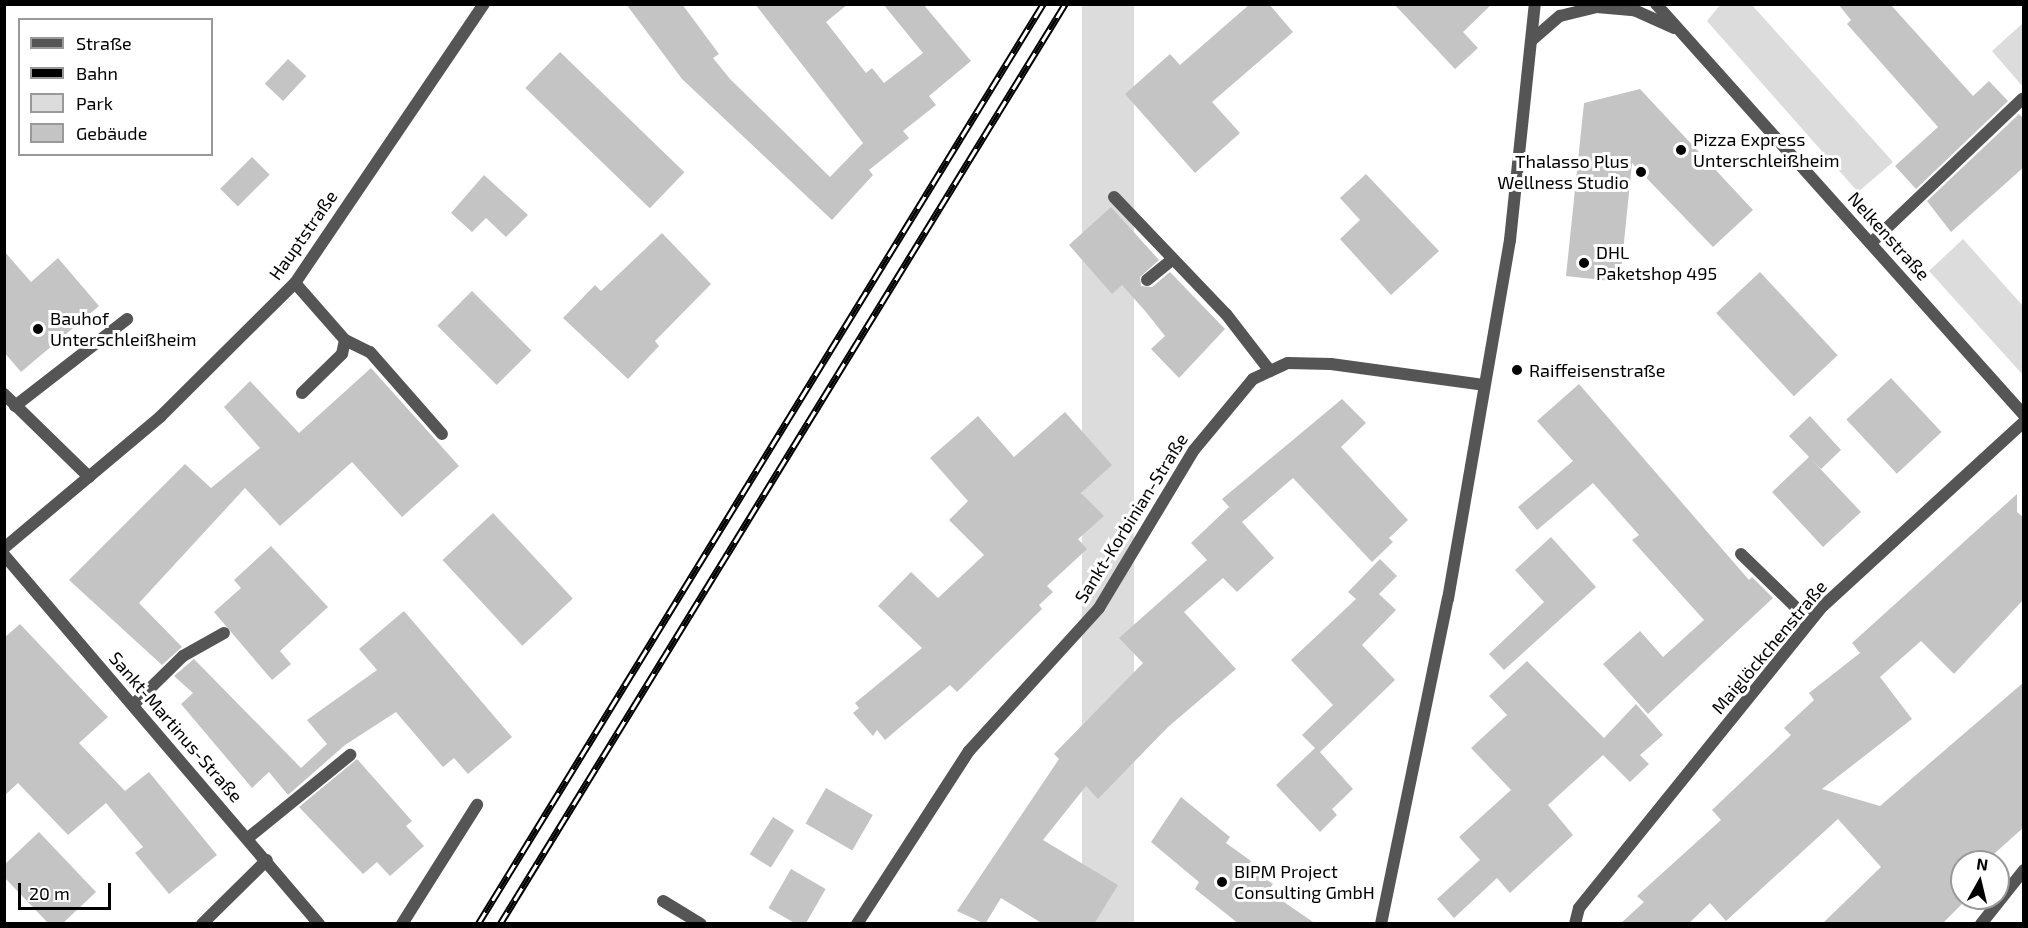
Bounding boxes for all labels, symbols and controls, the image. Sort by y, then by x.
legend [18,18,213,156]
text: Straße [76,32,132,54]
text: Bahn [76,62,118,84]
text: Park [76,92,113,114]
text: Gebäude [76,122,147,144]
place label: Pizza Express Unterschleißheim [1693,129,1840,172]
marker: Pizza Express Unterschleißheim [1674,143,1688,157]
place label: Thalasso Plus Wellness Studio [1497,151,1629,194]
marker: Thalasso Plus Wellness Studio [1634,165,1648,179]
street label: Hauptstraße [264,186,342,284]
street label: Nelkenstraße [1844,187,1934,285]
place label: DHL Paketshop 495 [1596,242,1717,284]
marker: DHL Paketshop 495 [1577,256,1591,270]
place label: Bauhof Unterschleißheim [50,308,197,350]
marker: Bauhof Unterschleißheim [31,322,45,336]
place label: Raiffeisenstraße [1529,359,1665,381]
marker: Raiffeisenstraße [1510,363,1524,377]
street label: Sankt-Korbinian-Straße [1070,429,1192,607]
street label: Maiglöckchenstraße [1707,576,1831,718]
street label: Sankt-Martinus-Straße [105,647,247,807]
north arrow [1950,850,2010,910]
text: N [1975,853,1989,874]
place label: BIPM Project Consulting GmbH [1234,861,1375,904]
scale bar [21,871,114,909]
marker: BIPM Project Consulting GmbH [1215,875,1229,889]
text: 20 m [29,882,70,904]

